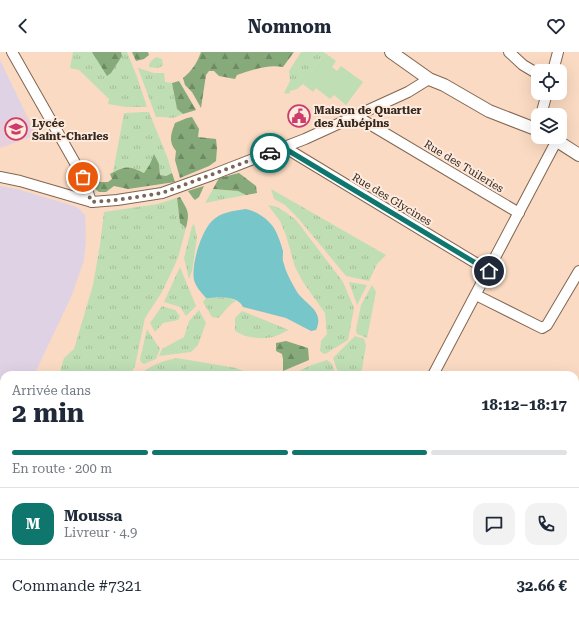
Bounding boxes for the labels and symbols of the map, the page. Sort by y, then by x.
public building icon: Maison de Quartier des Aubépins [286,103,312,129]
place label: Maison de Quartier des Aubépins [314,104,422,130]
school or university icon: Lycée Saint-Charles [3,116,29,142]
place label: Lycée Saint-Charles [32,117,109,143]
courier [250,133,290,173]
street label: Rue des Tuileries [422,138,506,195]
pin [66,160,100,194]
street label: Rue des Glycines [350,171,434,228]
pin [472,254,506,288]

